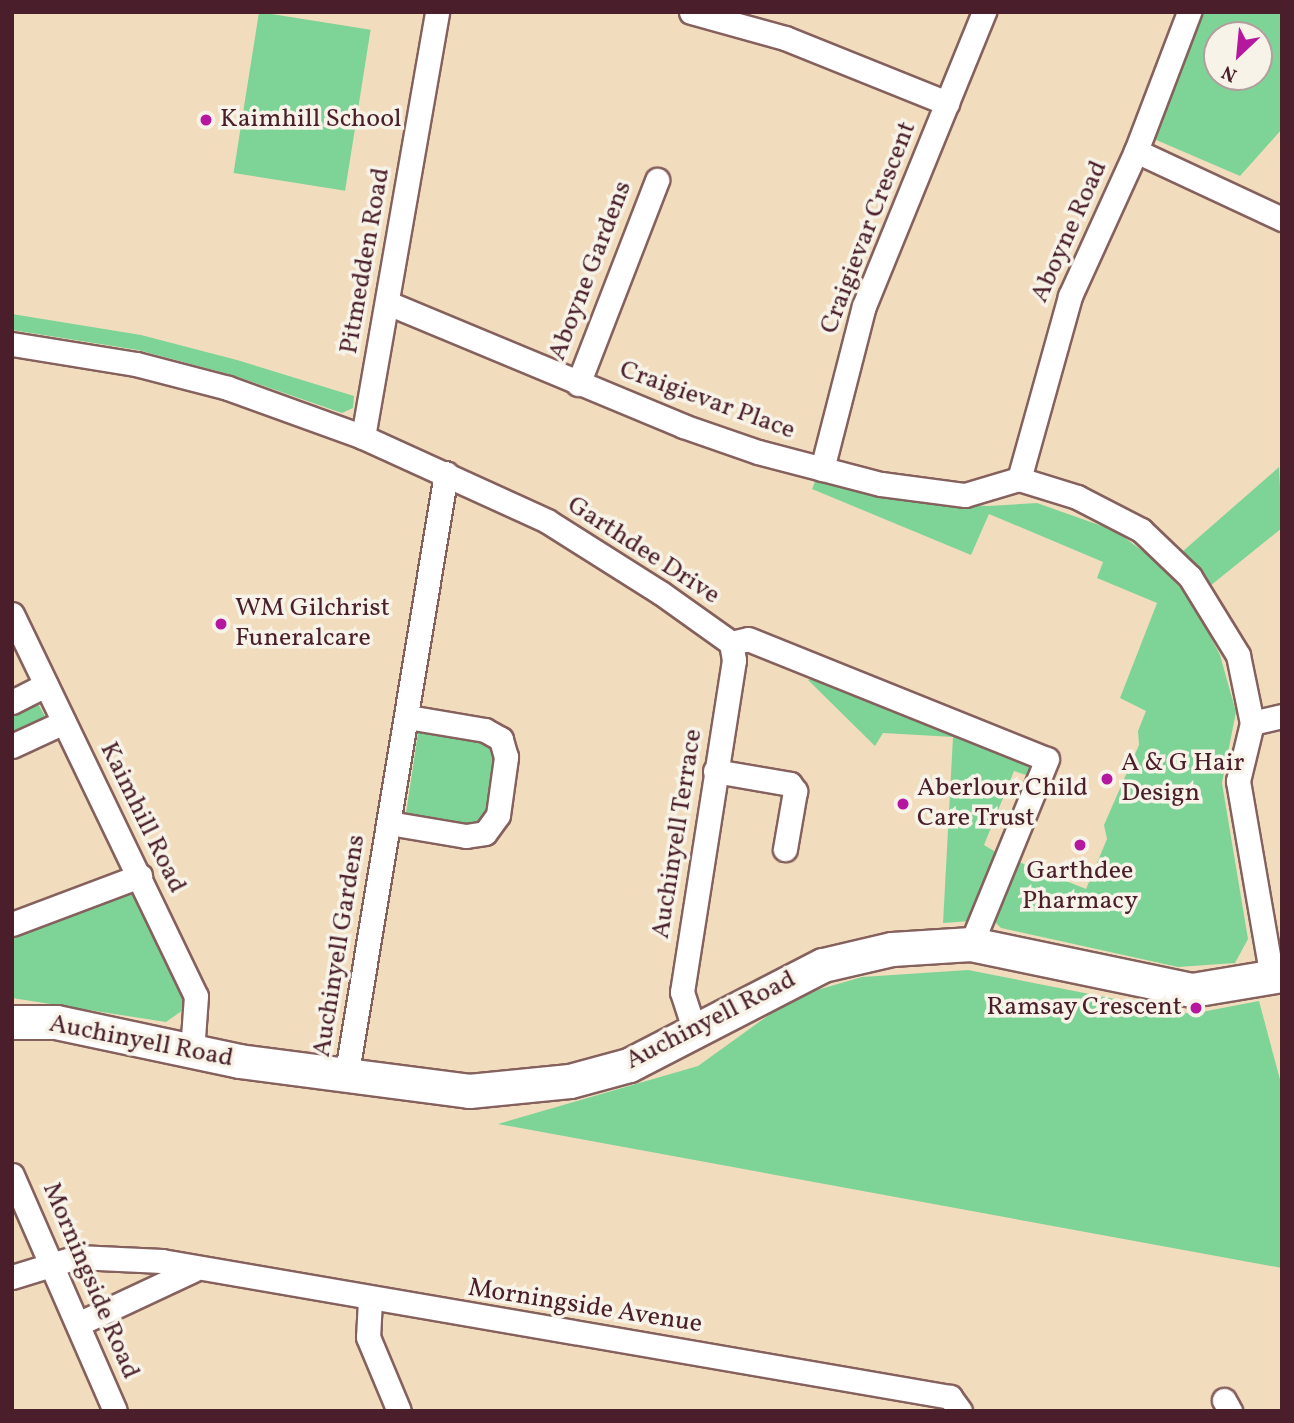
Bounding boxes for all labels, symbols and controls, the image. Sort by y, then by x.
north arrow [1203,21,1273,91]
text: N [1218,58,1242,88]
place label: Kaimhill School [220,104,401,136]
marker: Kaimhill School [198,112,214,128]
street label: Craigievar Crescent [814,118,924,338]
street label: Aboyne Road [1025,156,1115,308]
street label: Pitmedden Road [334,165,398,357]
street label: Aboyne Gardens [542,177,640,365]
street label: Craigievar Place [615,355,799,447]
street label: Garthdee Drive [561,490,725,612]
place label: WM Gilchrist Funeralcare [235,593,390,654]
marker: WM Gilchrist Funeralcare [213,616,229,632]
street label: Auchinyell Terrace [646,727,710,941]
street label: Kaimhill Road [92,737,192,899]
place label: A & G Hair Design [1121,748,1244,810]
marker: A & G Hair Design [1099,771,1115,787]
place label: Aberlour Child Care Trust [917,773,1088,834]
marker: Aberlour Child Care Trust [895,796,911,812]
street label: Auchinyell Gardens [307,833,373,1059]
marker: Garthdee Pharmacy [1072,837,1088,853]
place label: Garthdee Pharmacy [1022,856,1138,917]
street label: Auchinyell Road [621,965,801,1077]
place label: Ramsay Crescent [986,992,1182,1024]
marker: Ramsay Crescent [1188,1000,1204,1016]
street label: Auchinyell Road [46,1009,236,1075]
street label: Morningside Road [35,1178,145,1384]
street label: Morningside Avenue [466,1273,704,1341]

